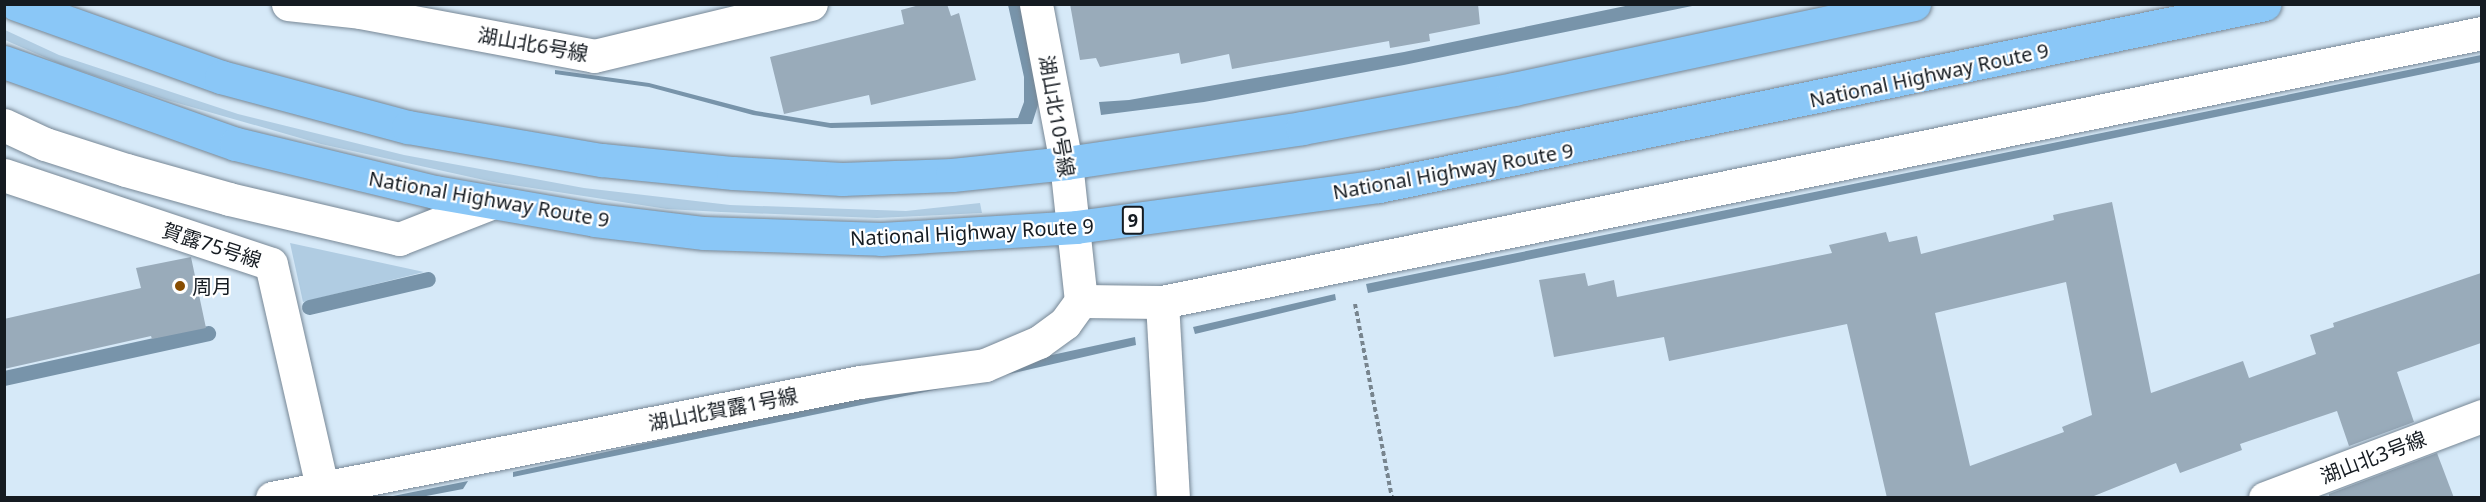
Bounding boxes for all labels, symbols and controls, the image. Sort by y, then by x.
street label: 湖山北6号線 [476,23,590,65]
street label: National Highway Route 9 [1807,38,2051,112]
street label: 湖山北10号線 [1035,53,1079,179]
street label: National Highway Route 9 [1331,138,1575,204]
street label: National Highway Route 9 [367,166,611,232]
road number: 9 [1121,205,1145,235]
street label: National Highway Route 9 [850,214,1094,250]
street label: 賀露75号線 [159,218,265,272]
place label: 周月 [192,274,232,298]
marker: 周月 [173,279,187,293]
street label: 湖山北賀露1号線 [646,383,800,435]
street label: 湖山北3号線 [2317,426,2429,488]

